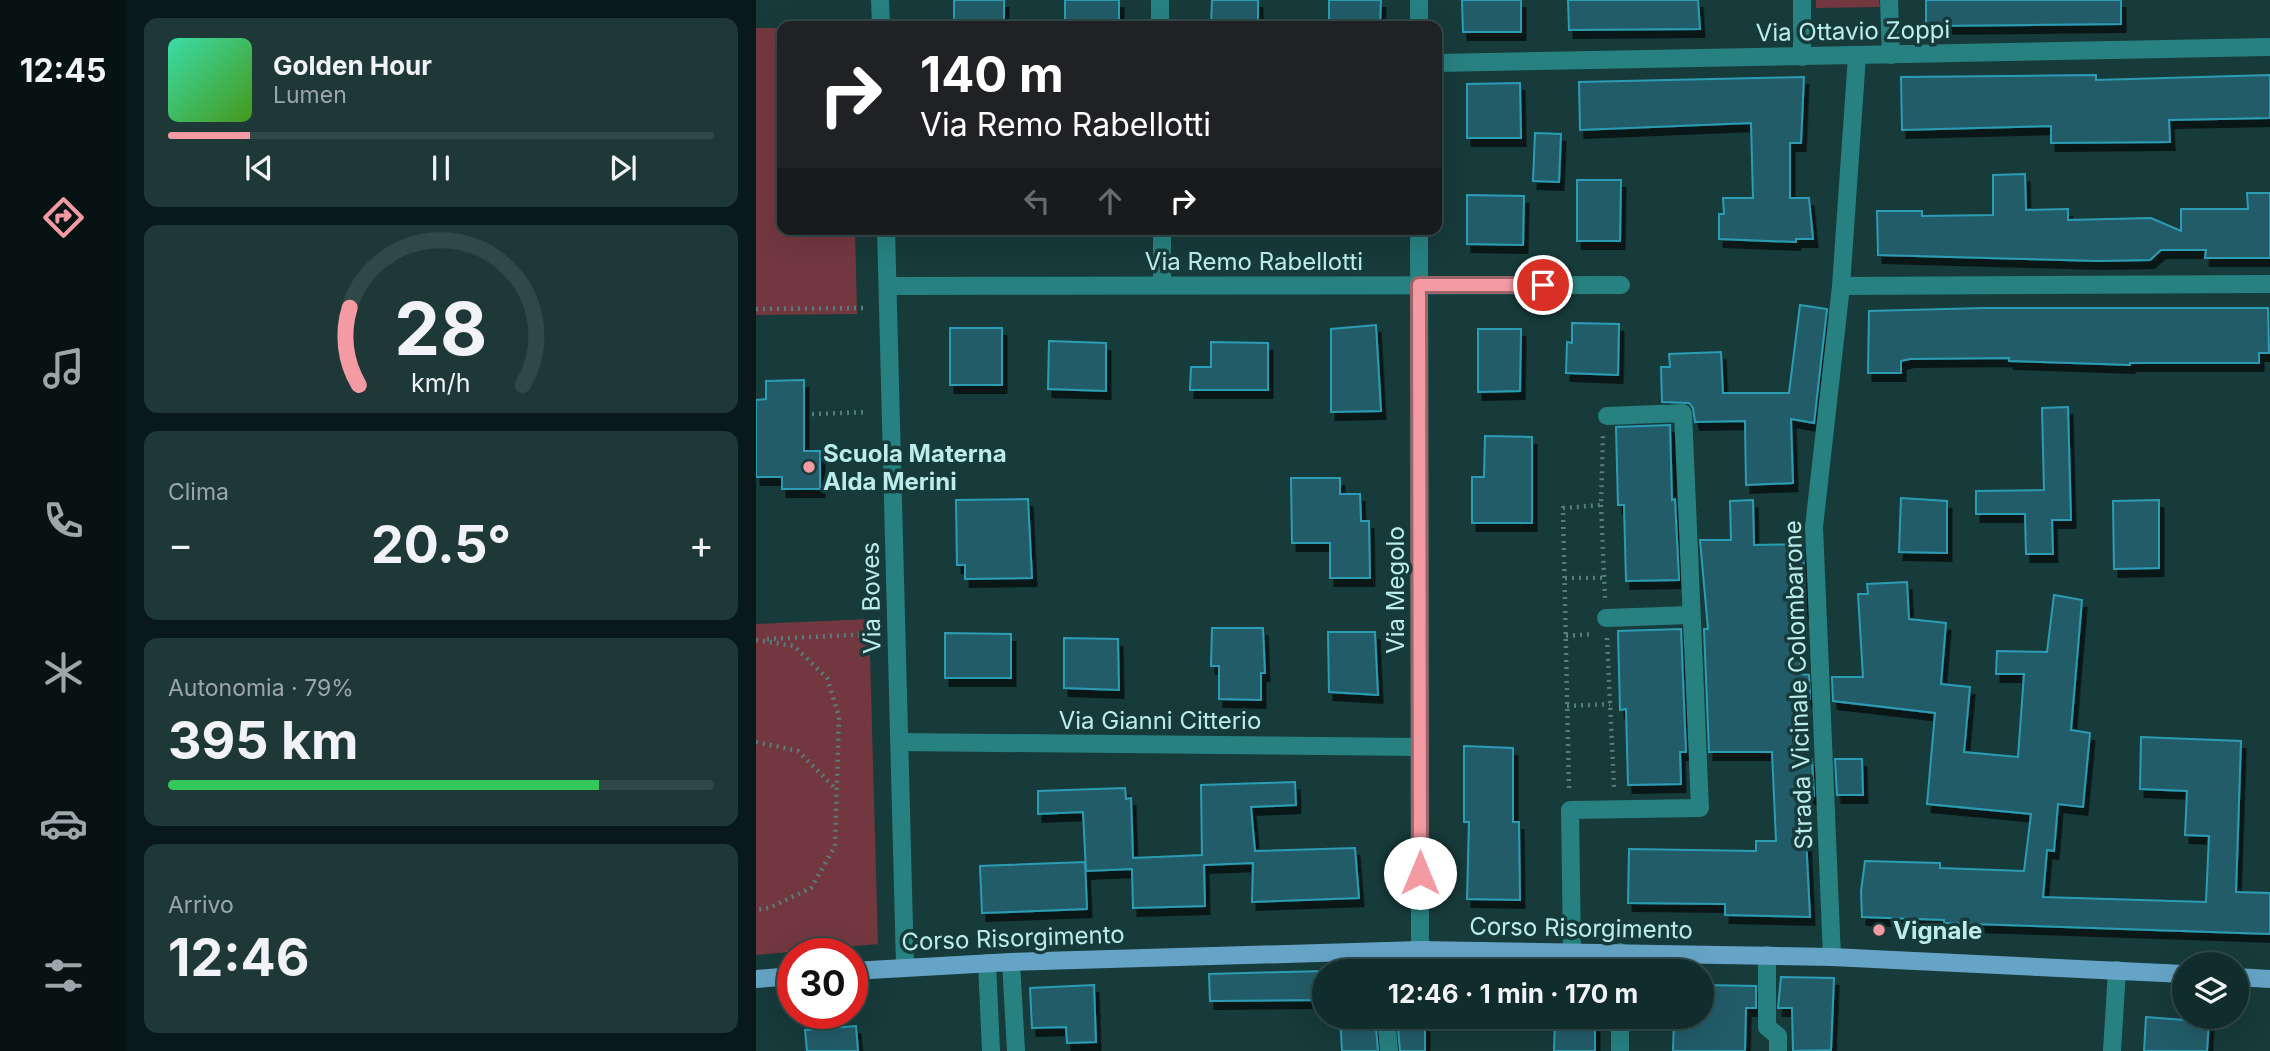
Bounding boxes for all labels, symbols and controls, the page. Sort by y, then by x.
street label: Via Ottavio Zoppi [1756,15,1950,47]
text: 140 m [920,45,1064,104]
icon: right [805,49,896,140]
text: Golden Hour [273,50,432,81]
text: 12:45 [20,51,106,90]
text: Lumen [273,81,347,109]
text: Via Remo Rabellotti [920,105,1211,144]
icon: previous [240,149,278,187]
icon: pause [422,149,460,187]
icon: next [604,149,642,187]
icon: left [1018,182,1056,220]
icon: ahead [1091,182,1129,220]
icon: right [1164,182,1202,220]
icon: directions [39,193,88,242]
street label: Via Remo Rabellotti [1145,247,1363,276]
pin [1513,255,1573,315]
icon: arrive [1524,266,1562,304]
text: 28 [394,284,488,373]
icon: music [39,344,88,393]
text: km/h [411,368,471,398]
place label: Scuola Materna Alda Merini [823,439,1007,496]
marker: Scuola Materna Alda Merini [801,459,817,475]
text: Clima [168,478,229,506]
icon: phone [39,496,88,545]
text: 20.5° [371,513,511,576]
street label: Strada Vicinale Colombarone [1778,520,1818,850]
text: − [168,521,193,567]
text: + [689,521,714,567]
street label: Via Megolo [1381,526,1410,654]
street label: Via Boves [856,542,886,654]
icon: climate [39,648,88,697]
text: Autonomia · 79% [168,674,354,702]
street label: Via Gianni Citterio [1059,706,1261,735]
text: 395 km [168,709,359,772]
icon: car [39,799,88,848]
position arrow [1383,836,1457,910]
text: Arrivo [168,891,234,919]
street label: Corso Risorgimento [1469,912,1693,944]
place label: Vignale [1893,916,1982,945]
street label: Corso Risorgimento [901,920,1125,956]
marker: Vignale [1871,922,1887,938]
text: 12:46 [168,926,309,989]
speed limit sign: 30 [777,938,868,1029]
icon: filters [39,951,88,1000]
map controls [2172,952,2249,1029]
button: layers [2172,952,2249,1029]
text: 12:46 · 1 min · 170 m [1388,978,1638,1009]

